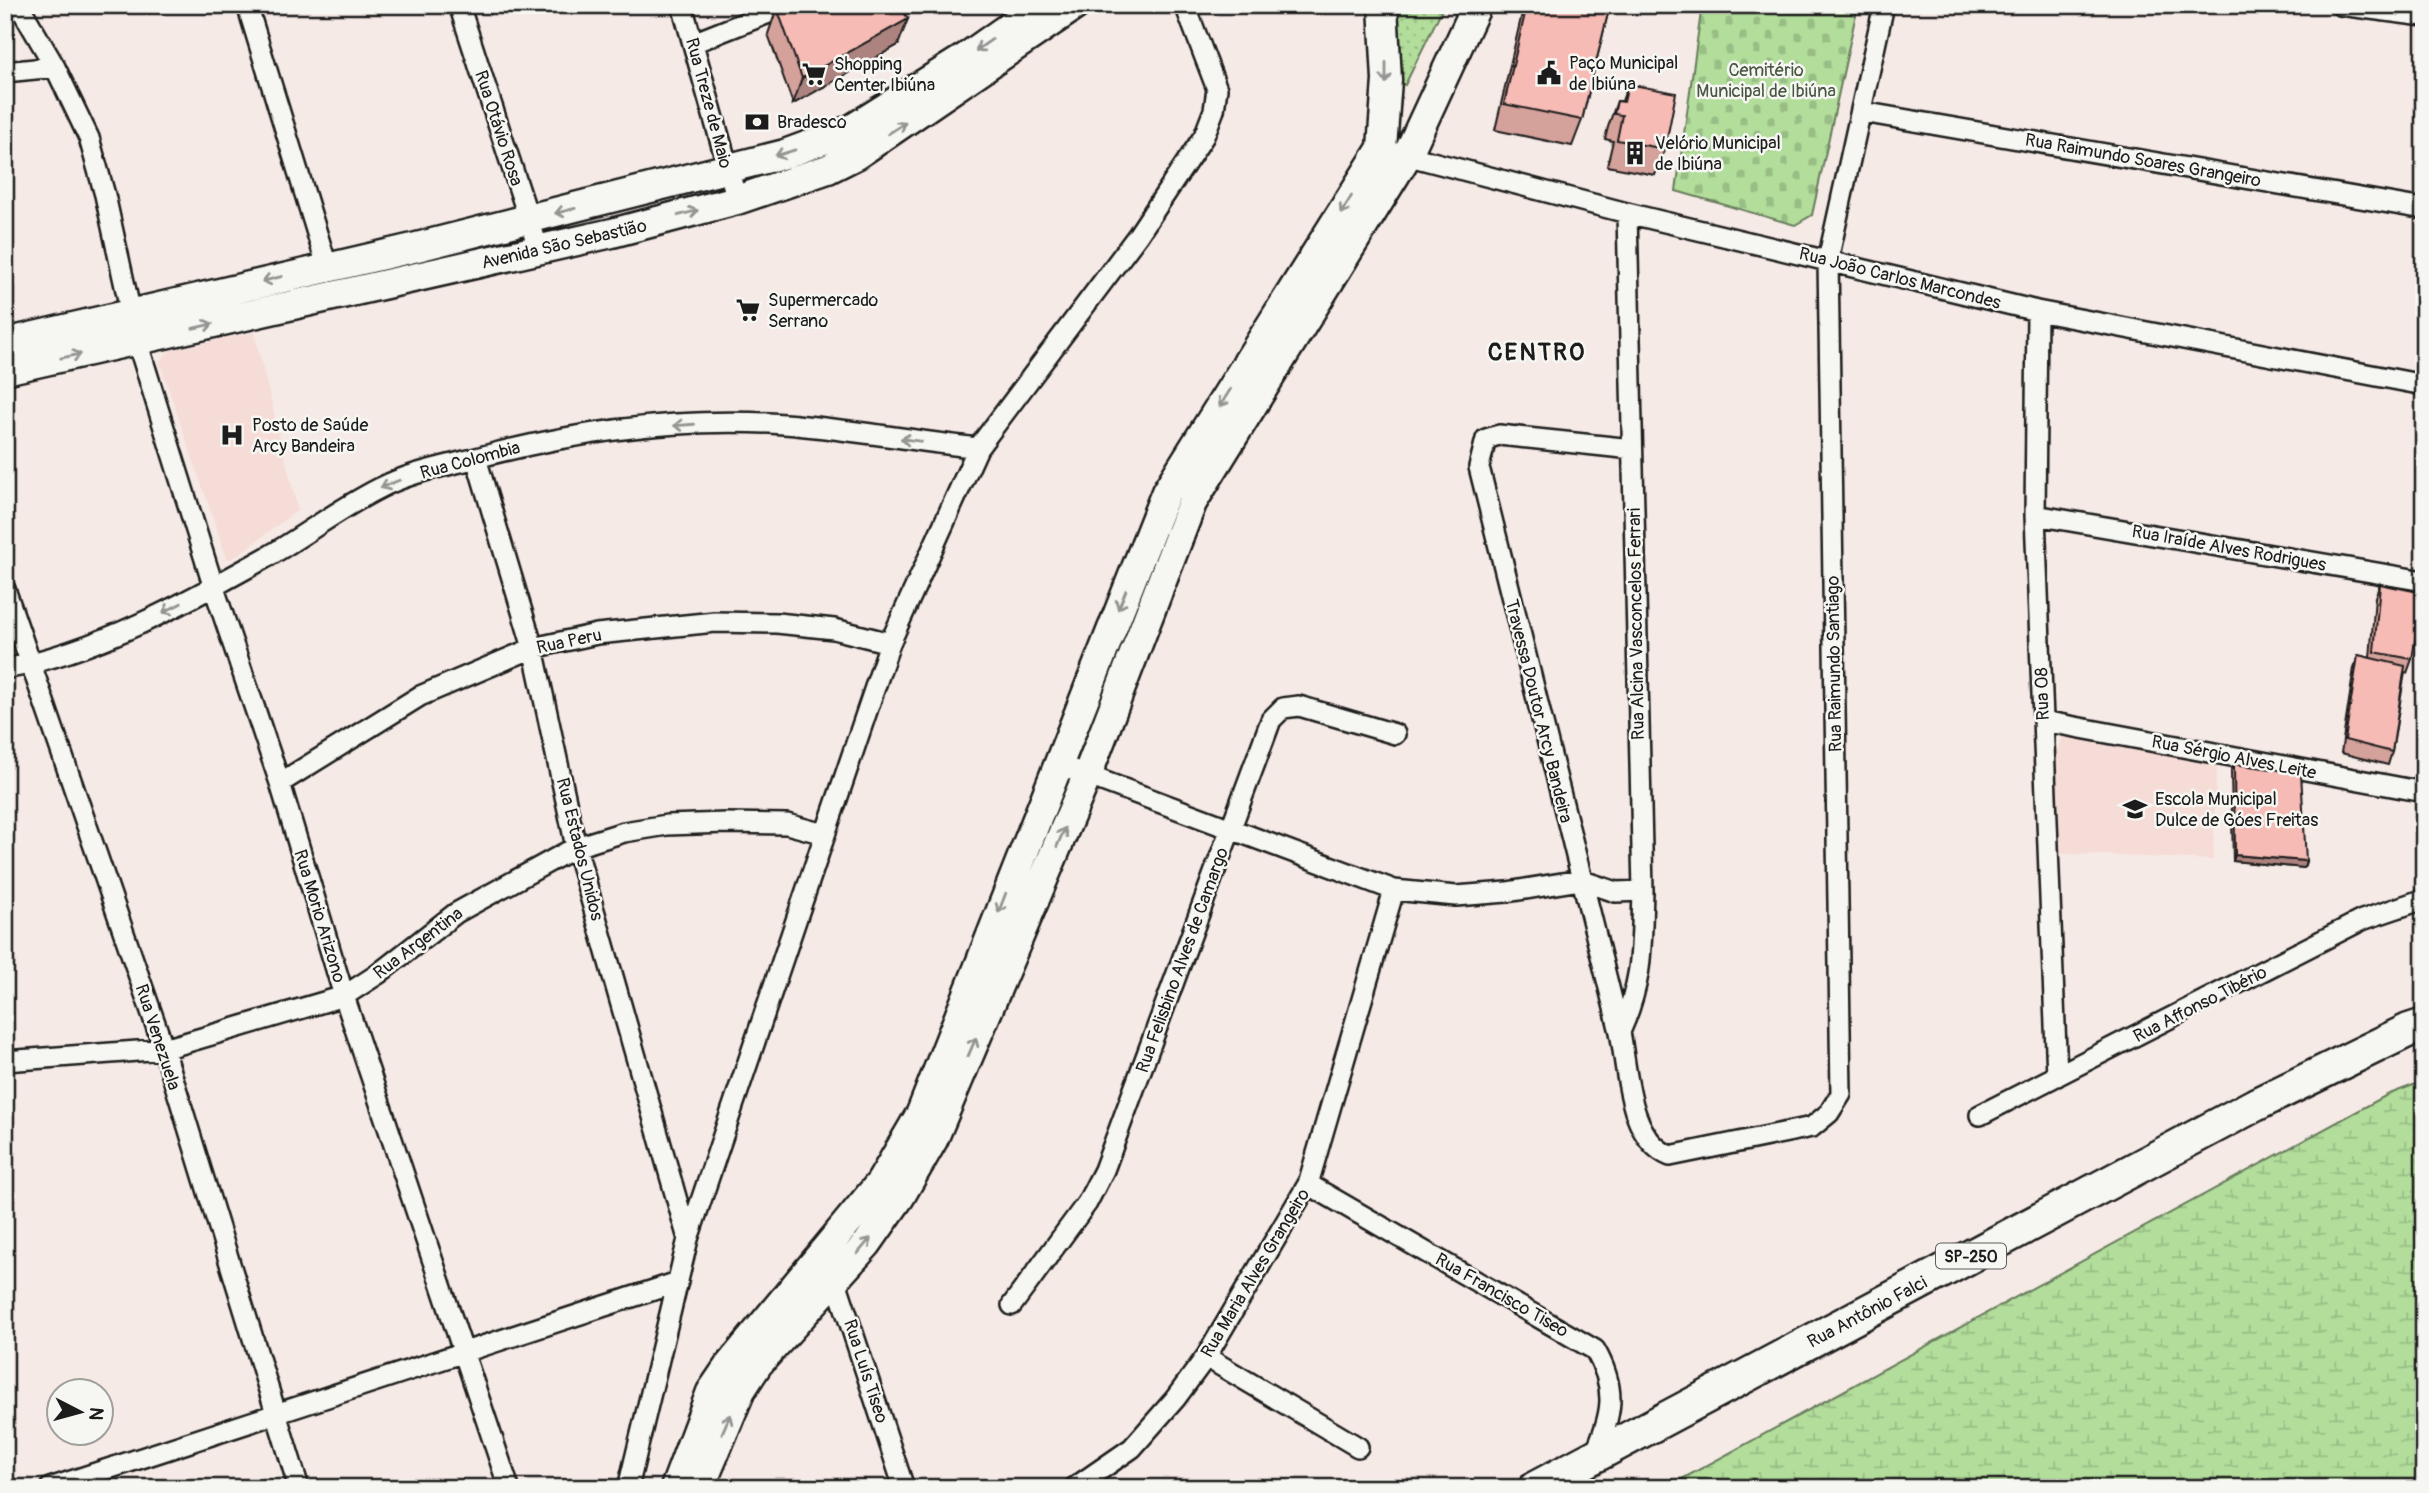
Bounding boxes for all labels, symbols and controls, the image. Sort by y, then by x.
street label: Rua Treze de Maio [680,35,737,171]
one-way arrow [975,38,994,52]
place label: Paço Municipal de Ibiúna [1569,52,1678,96]
place label: Shopping Center Ibiúna [834,53,935,97]
public building icon: Paço Municipal de Ibiúna [1535,59,1563,87]
park label: Cemitério Municipal de Ibiúna [1696,59,1836,103]
supermarket icon: Shopping Center Ibiúna [800,60,828,88]
one-way arrow [1379,62,1393,85]
street label: Rua Otávio Rosa [469,67,528,189]
bank icon: Bradesco [743,108,771,136]
place label: Bradesco [777,111,847,134]
one-way arrow [887,121,906,136]
street label: Rua Raimundo Soares Grangeiro [2023,128,2263,193]
place label: Velório Municipal de Ibiúna [1655,132,1781,176]
building icon: Velório Municipal de Ibiúna [1621,139,1649,167]
one-way arrow [775,148,797,161]
one-way arrow [1338,195,1352,215]
one-way arrow [554,205,576,218]
one-way arrow [676,206,698,219]
street label: Avenida São Sebastião [479,214,649,275]
street label: Rua João Carlos Marcondes [1797,242,2003,315]
one-way arrow [261,273,284,286]
place label: Supermercado Serrano [768,289,879,333]
supermarket icon: Supermercado Serrano [734,296,762,324]
one-way arrow [192,319,214,332]
district label: CENTRO [1488,338,1586,367]
one-way arrow [59,348,82,362]
one-way arrow [1217,388,1231,408]
place label: Posto de Saúde Arcy Bandeira [252,414,368,458]
one-way arrow [674,419,696,432]
hospital icon: Posto de Saúde Arcy Bandeira [218,421,246,449]
one-way arrow [900,434,922,447]
street label: Rua Colombia [418,436,523,485]
one-way arrow [380,478,402,491]
street label: Rua Alcina Vasconcelos Ferrari [1623,508,1650,740]
street label: Rua Iraíde Alves Rodrigues [2130,520,2328,577]
street label: Rua Raimundo Santiago [1821,575,1848,752]
one-way arrow [1115,589,1128,611]
street label: Travessa Doutor Arcy Bandeira [1500,597,1577,825]
one-way arrow [162,601,182,615]
street label: Rua Peru [534,623,604,660]
street label: Rua 08 [2030,667,2055,721]
street label: Rua Sérgio Alves Leite [2150,730,2318,785]
street label: Rua Estados Unidos [551,775,608,923]
place label: Escola Municipal Dulce de Góes Freitas [2155,788,2318,832]
school or university icon: Escola Municipal Dulce de Góes Freitas [2121,795,2149,823]
one-way arrow [1055,827,1068,849]
street label: Rua Felisbino Alves de Camargo [1131,844,1234,1076]
street label: Rua Morio Arizono [288,847,351,986]
one-way arrow [995,891,1008,913]
street label: Rua Argentina [369,902,468,985]
street label: Rua Affonso Tibério [2129,961,2271,1048]
street label: Rua Venezuela [130,981,185,1093]
one-way arrow [966,1037,979,1058]
street label: Rua Maria Alves Grangeiro [1196,1184,1315,1362]
one-way arrow [856,1237,872,1255]
road number: SP-250 [1936,1244,2006,1268]
street label: Rua Francisco Tiseo [1431,1248,1573,1343]
street label: Rua Antônio Falci [1803,1271,1931,1354]
street label: Rua Luís Tiseo [838,1316,893,1426]
north arrow [46,1378,116,1448]
text: N [83,1406,109,1421]
one-way arrow [720,1414,733,1436]

